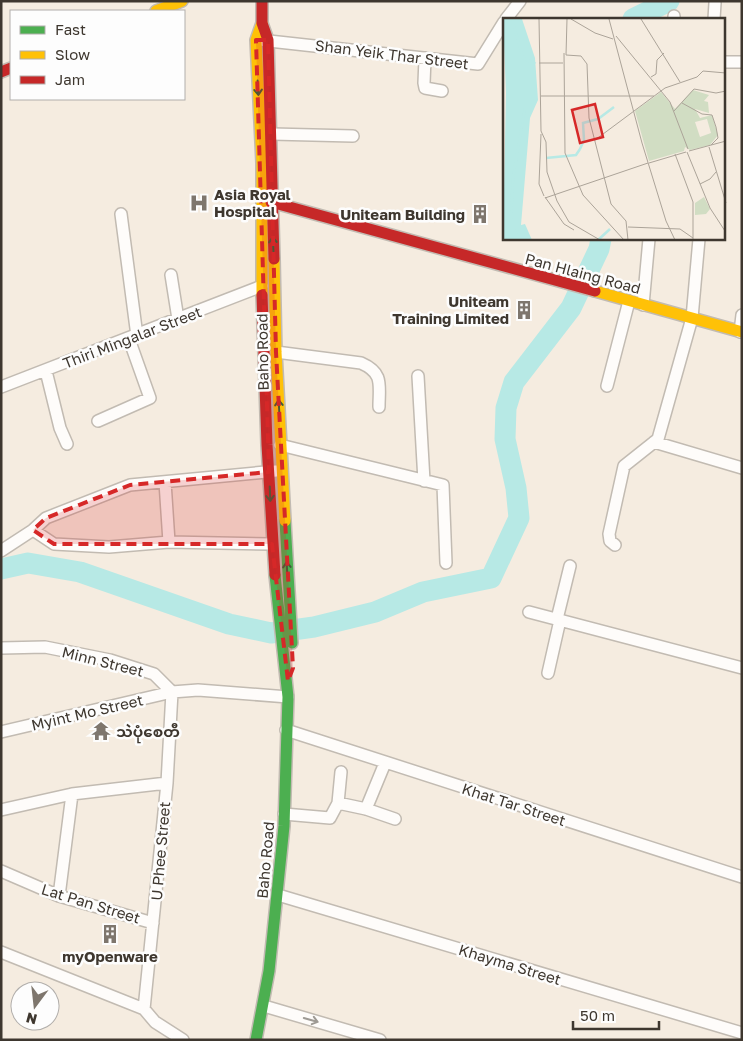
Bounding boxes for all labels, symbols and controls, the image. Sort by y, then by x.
legend [10,10,185,100]
inset map [503,18,726,240]
text: Fast [55,20,86,38]
street label: Shan Yeik Thar Street [314,36,470,72]
text: Slow [55,45,90,63]
text: Jam [55,70,85,88]
one-way arrow [254,80,263,96]
place label: Asia Royal Hospital [214,185,291,220]
hospital icon: Asia Royal Hospital [188,192,210,214]
building icon: Uniteam Building [469,203,491,225]
place label: Uniteam Building [340,205,465,223]
one-way arrow [269,237,278,253]
street label: Pan Hlaing Road [523,249,643,297]
place label: Uniteam Training Limited [392,292,509,327]
building icon: Uniteam Training Limited [513,299,535,321]
street label: Thiri Mingalar Street [60,302,204,372]
street label: Baho Road [252,313,272,391]
one-way arrow [274,399,283,415]
one-way arrow [266,486,275,502]
one-way arrow [282,561,291,577]
street label: Minn Street [60,642,146,680]
street label: Myint Mo Street [29,690,145,734]
temple icon: သဲပုံစေတီ [90,720,112,742]
place label: သဲပုံစေတီ [116,722,180,744]
street label: Khat Tar Street [460,779,568,829]
street label: U Phee Street [147,801,173,901]
street label: Baho Road [253,821,277,899]
street label: Lat Pan Street [39,879,143,927]
building icon: myOpenware [99,923,121,945]
street label: Khayma Street [457,940,563,988]
place label: myOpenware [62,947,158,965]
north arrow [10,981,60,1031]
scale bar [573,998,659,1030]
text: 50 m [580,1006,615,1024]
text: N [24,1009,39,1029]
one-way arrow [303,1015,319,1025]

